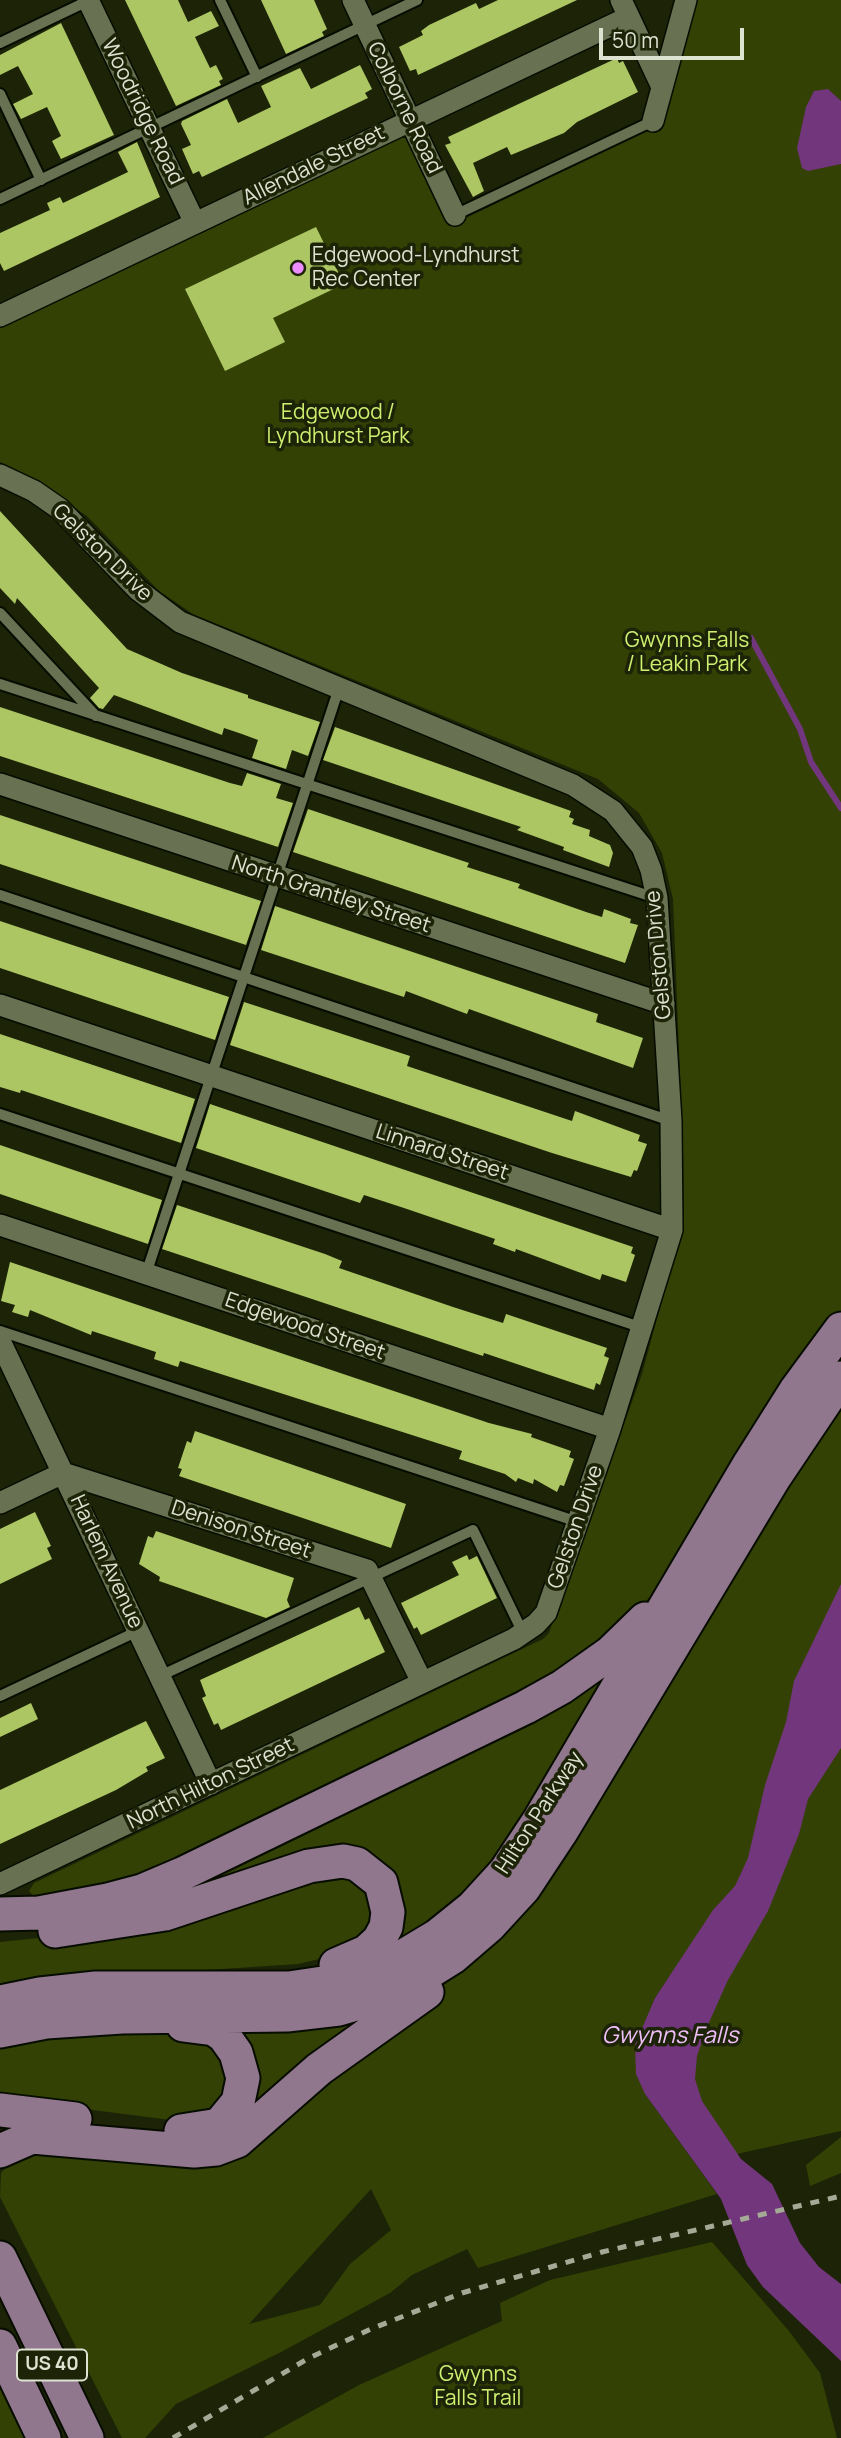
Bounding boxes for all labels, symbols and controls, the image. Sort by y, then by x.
scale bar [603,14,748,58]
text: 50 m [612,26,659,54]
street label: Woodridge Road [96,35,188,189]
street label: Colborne Road [361,38,447,178]
street label: Allendale Street [239,121,389,211]
place label: Edgewood-Lyndhurst Rec Center [312,243,520,293]
marker: Edgewood-Lyndhurst Rec Center [290,260,306,276]
park label: Edgewood / Lyndhurst Park [266,400,410,450]
street label: Gelston Drive [47,499,157,607]
park label: Gwynns Falls / Leakin Park [625,628,749,678]
street label: North Grantley Street [228,851,434,939]
street label: Gelston Drive [641,890,677,1020]
street label: Linnard Street [373,1120,511,1186]
street label: Edgewood Street [222,1288,388,1366]
street label: Gelston Drive [543,1462,609,1592]
street label: Harlem Avenue [64,1491,148,1633]
street label: Denison Street [168,1496,314,1564]
street label: North Hilton Street [124,1733,298,1835]
street label: Hilton Parkway [491,1747,589,1879]
water label: Gwynns Falls [602,2023,738,2051]
road number: US 40 [17,2350,87,2380]
park label: Gwynns Falls Trail [435,2362,521,2412]

